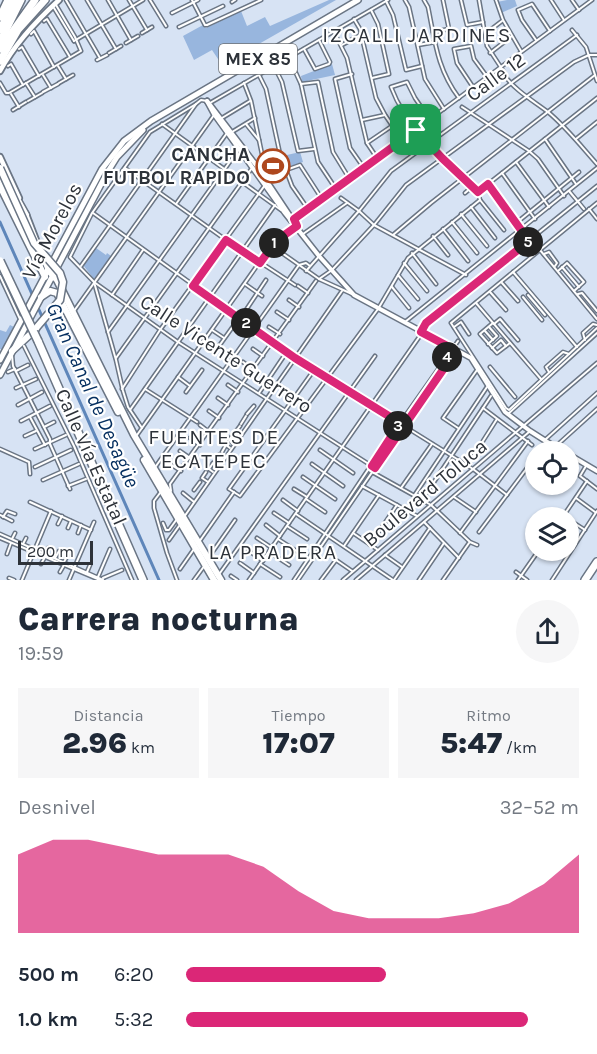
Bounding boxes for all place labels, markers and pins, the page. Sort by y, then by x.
pin [390,104,441,155]
place label: CANCHA FUTBOL RAPIDO [103,143,250,189]
sports icon: CANCHA FUTBOL RAPIDO [255,148,291,184]
pin: 5 [513,227,543,257]
pin: 1 [259,228,289,258]
pin: 2 [231,308,261,338]
pin: 4 [432,342,462,372]
pin: 3 [383,411,413,441]

